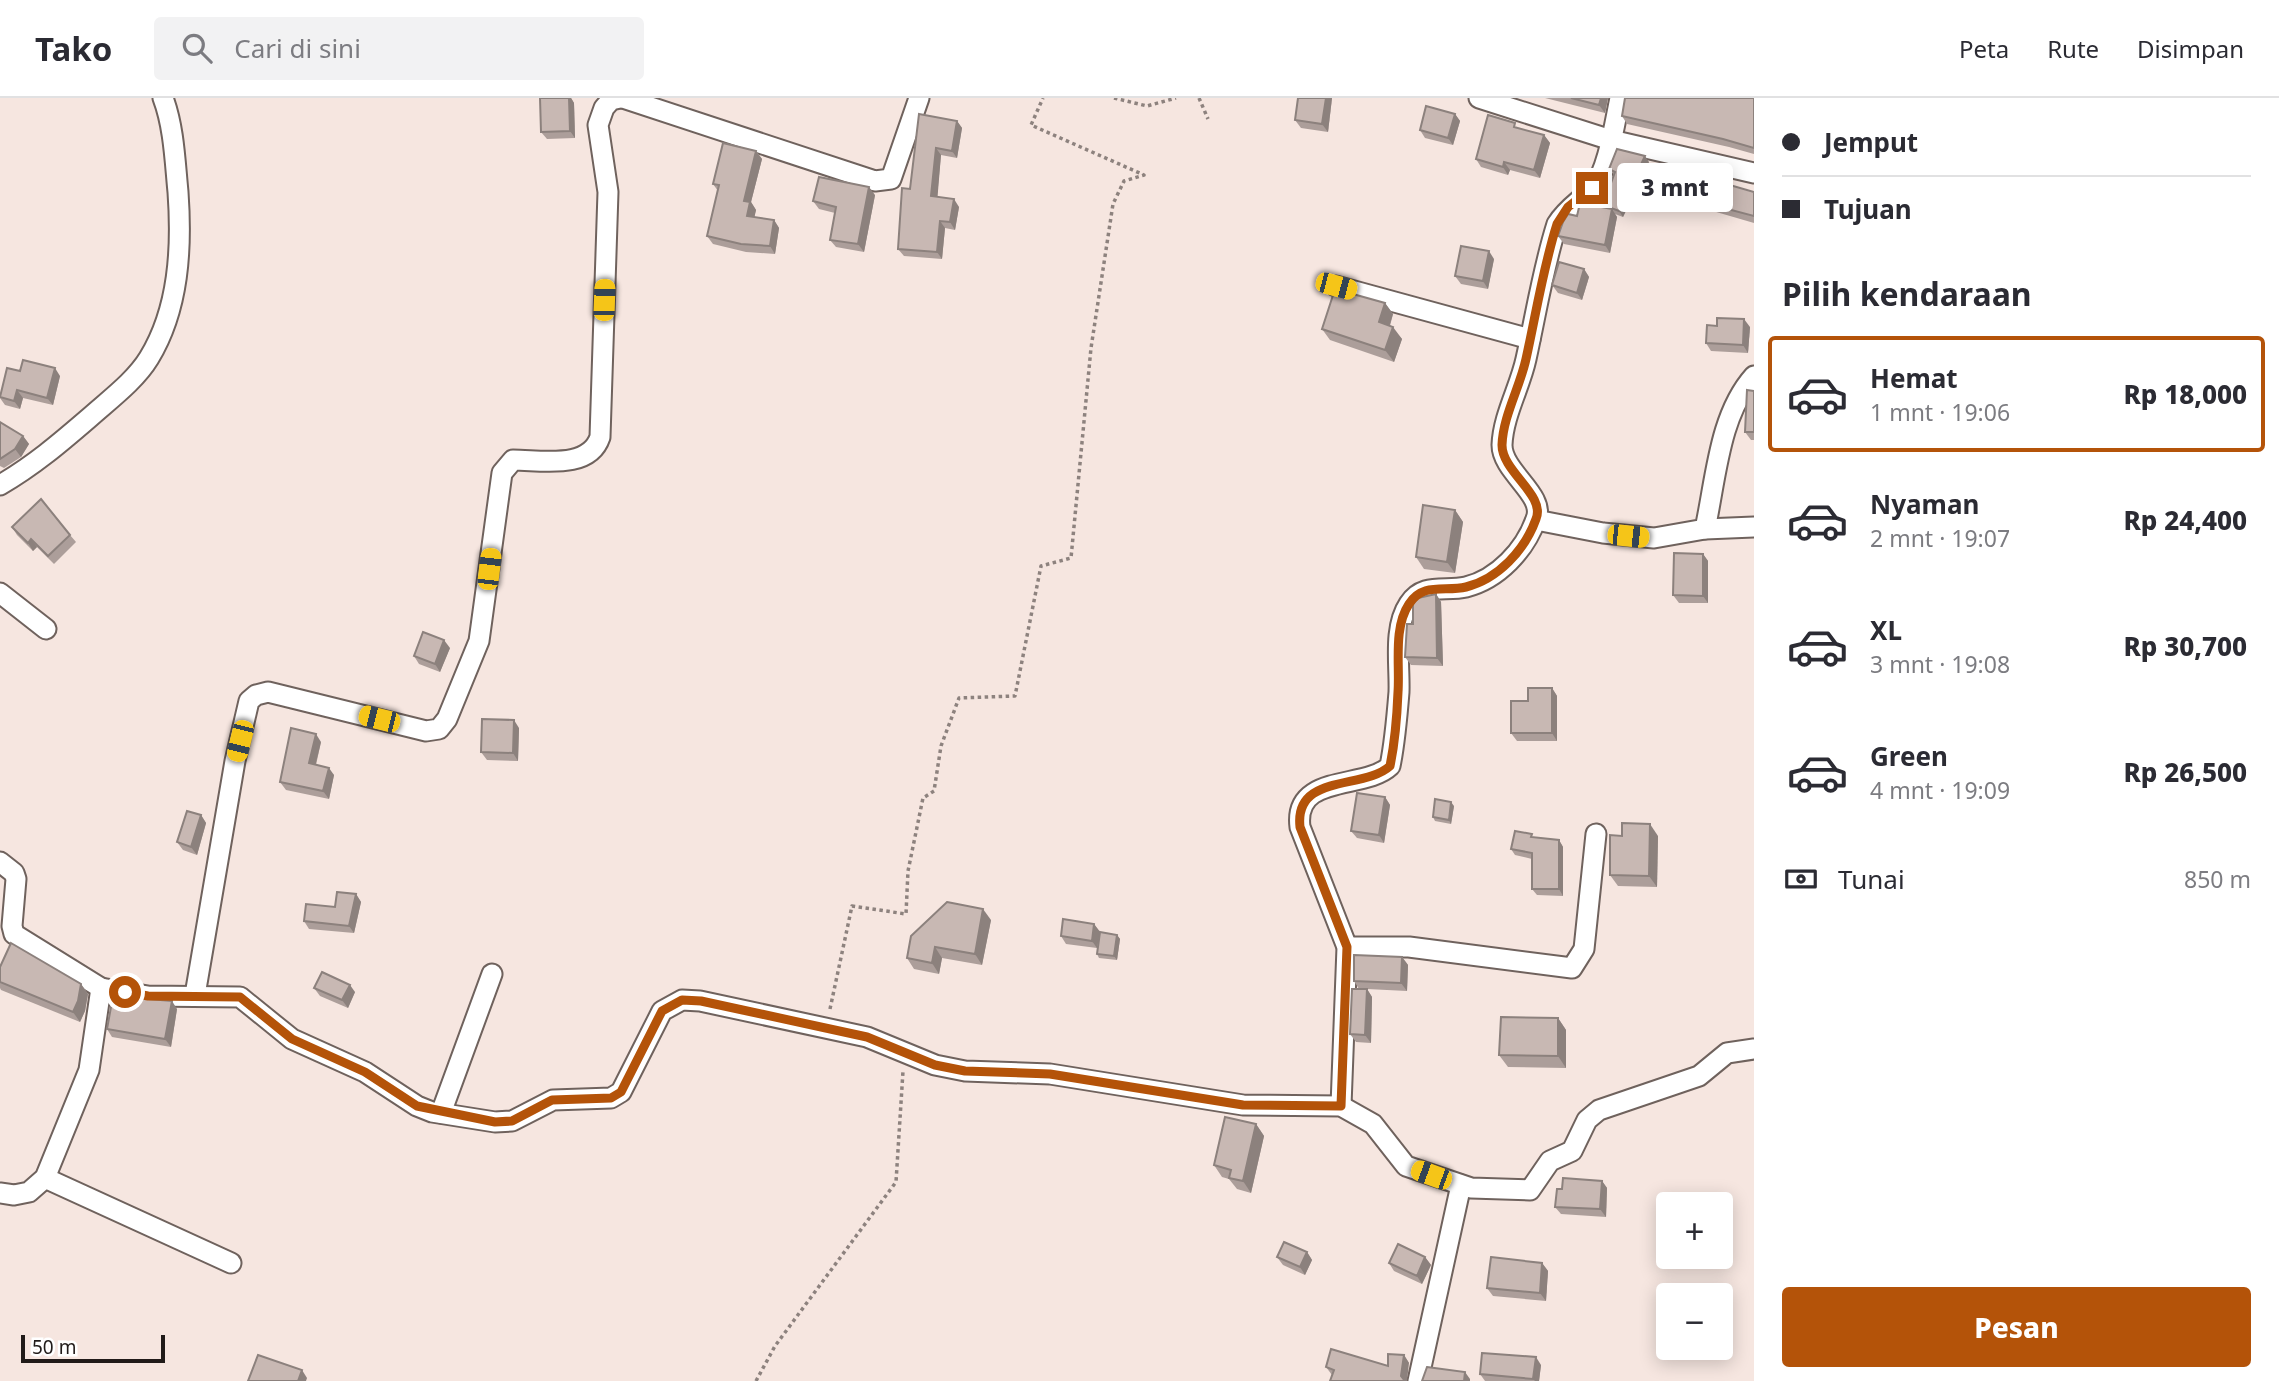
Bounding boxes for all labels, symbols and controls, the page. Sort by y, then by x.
search box [154,17,644,80]
text: Tako [35,26,112,71]
icon: search [178,29,216,67]
text: Cari di sini [234,30,361,66]
text: Peta [1959,32,2009,65]
text: Rute [2047,32,2099,65]
text: Disimpan [2137,32,2244,65]
text: Jemput [1824,124,1918,160]
callout: 3 mnt [1616,164,1732,212]
text: 3 mnt [1641,171,1709,203]
route end [1576,172,1608,204]
text: Tujuan [1824,191,1912,227]
car [1313,270,1360,302]
text: Pilih kendaraan [1782,272,2032,315]
car [593,279,616,321]
text: Hemat [1870,360,1958,396]
icon: car [1786,363,1849,426]
text: Rp 18,000 [2124,376,2247,412]
text: 1 mnt · 19:06 [1870,396,2010,428]
text: Nyaman [1870,486,1979,522]
icon: car [1786,489,1849,552]
text: Rp 24,400 [2124,502,2247,538]
text: 2 mnt · 19:07 [1870,522,2010,554]
car [1607,523,1650,549]
car [477,547,502,591]
text: XL [1870,612,1902,648]
icon: car [1786,615,1849,678]
text: Rp 30,700 [2124,628,2247,664]
text: 3 mnt · 19:08 [1870,648,2010,680]
car [357,704,402,734]
car [225,718,256,764]
text: Green [1870,738,1948,774]
icon: car [1786,741,1849,804]
text: Rp 26,500 [2124,754,2247,790]
text: 4 mnt · 19:09 [1870,774,2010,806]
icon: cash [1782,860,1820,898]
text: Tunai [1838,861,1905,897]
text: 850 m [2184,863,2251,895]
route start [109,976,141,1008]
car [1408,1158,1455,1192]
map controls [1656,1192,1733,1360]
button: + [1656,1192,1733,1269]
button: − [1656,1283,1733,1360]
button: Pesan [1782,1287,2251,1367]
scale bar [21,1332,164,1364]
text: 50 m [32,1334,76,1360]

